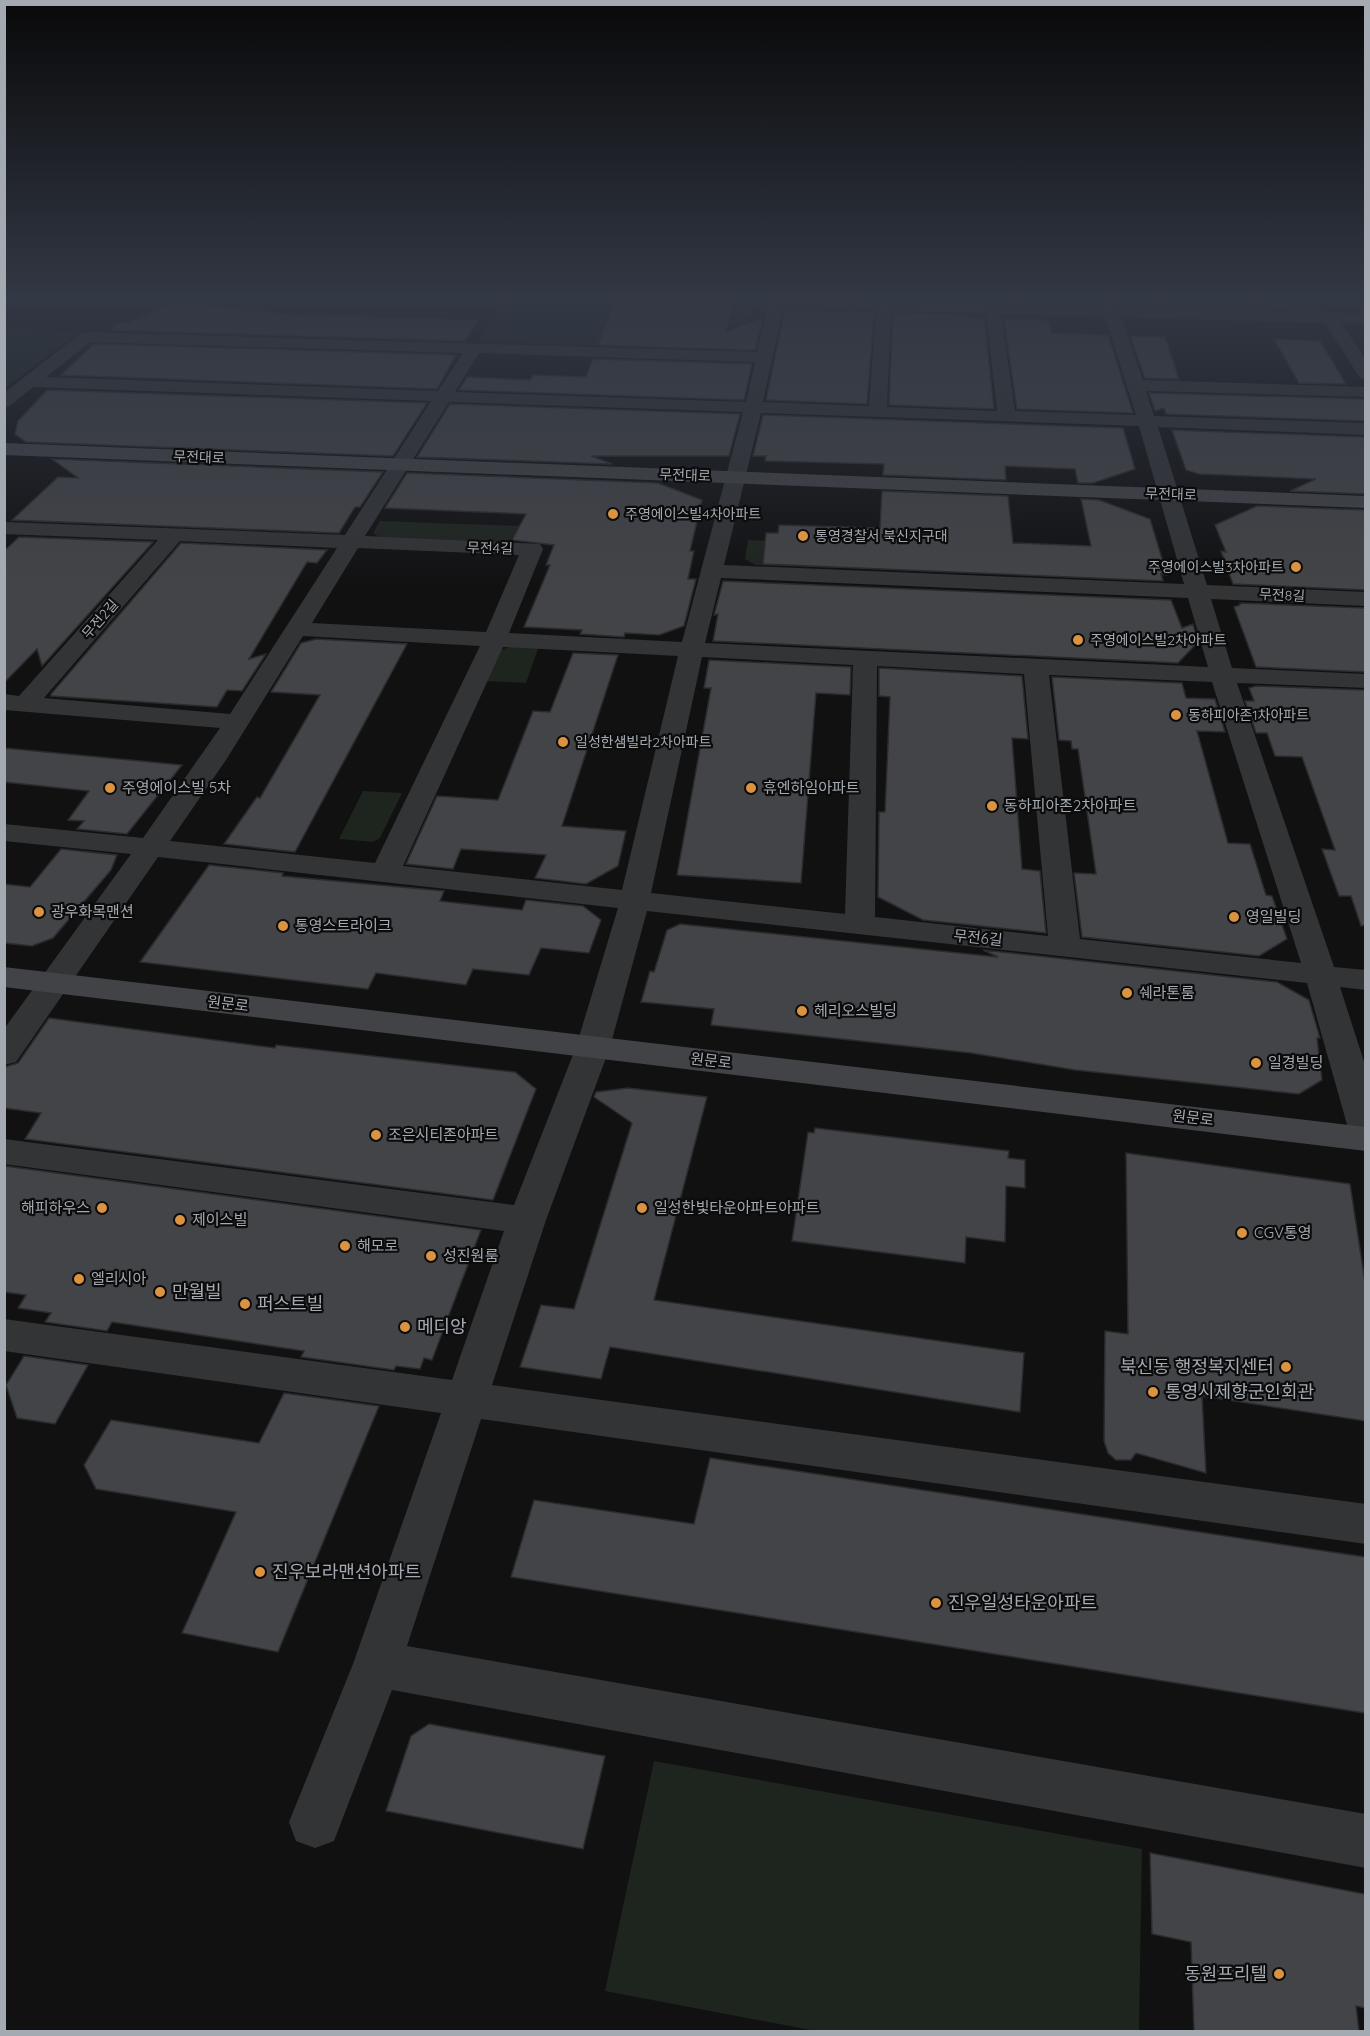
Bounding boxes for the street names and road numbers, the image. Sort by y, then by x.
street label: 무전대로 [173,447,225,467]
street label: 무전대로 [659,465,711,485]
street label: 무전대로 [1145,484,1197,504]
street label: 무전4길 [467,538,513,558]
street label: 무전8길 [1258,585,1306,605]
street label: 무전2길 [78,596,122,642]
street label: 무전6길 [952,925,1004,950]
street label: 원문로 [206,992,250,1015]
street label: 원문로 [689,1049,733,1072]
street label: 원문로 [1171,1106,1215,1129]

